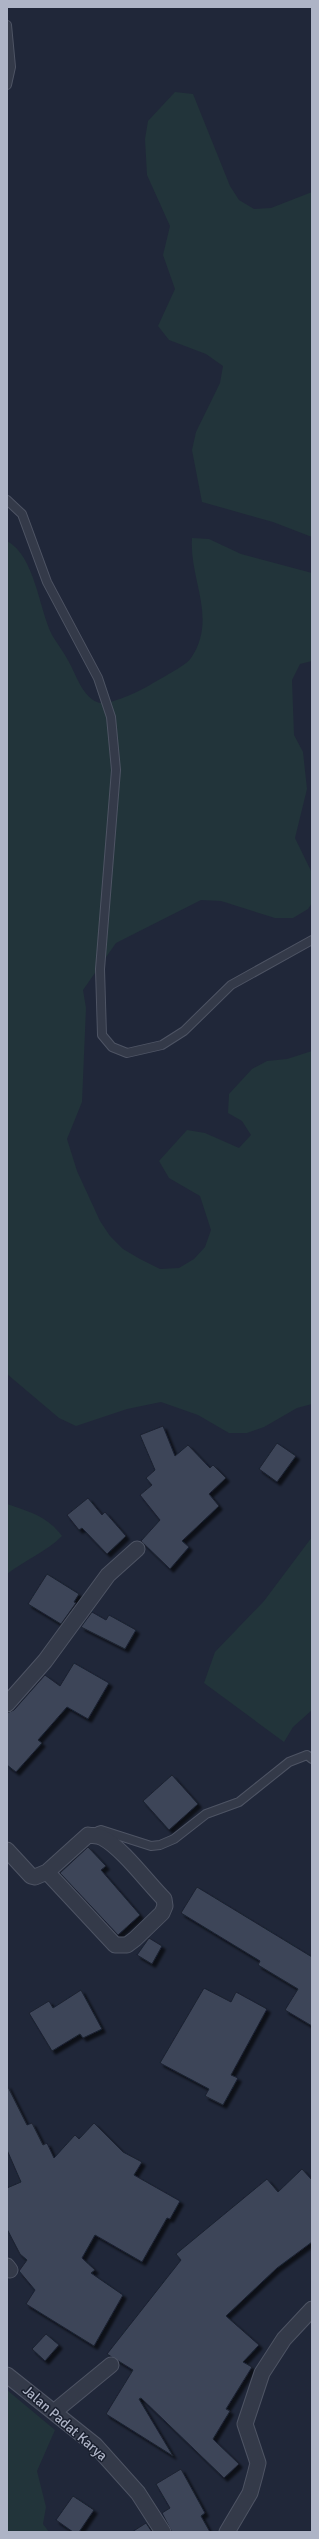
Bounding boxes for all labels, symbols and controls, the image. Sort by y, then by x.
street label: Jalan Padat Karya [19,2382,111,2464]

